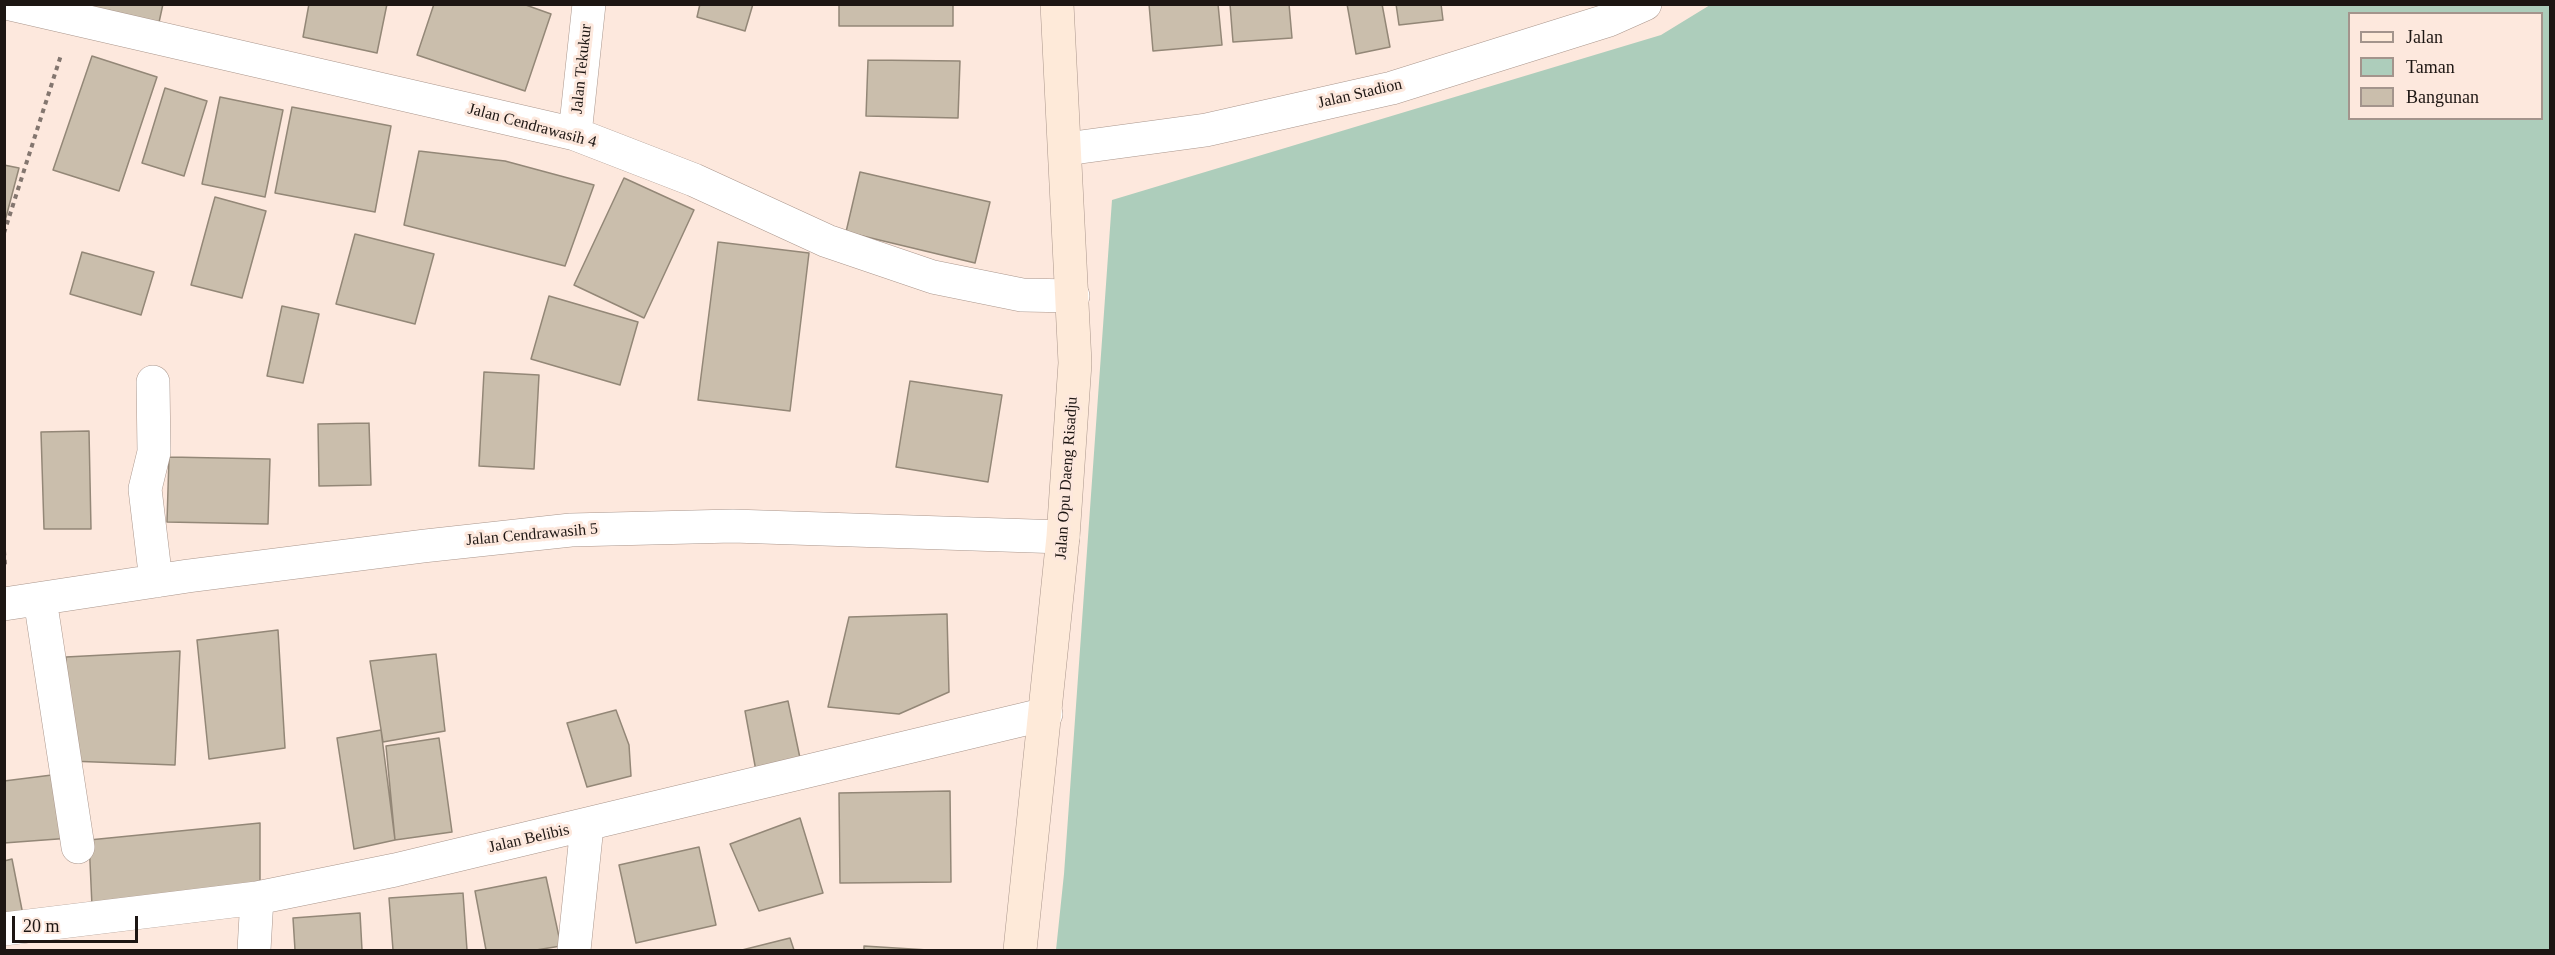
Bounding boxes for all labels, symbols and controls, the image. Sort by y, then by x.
legend [2348,12,2543,120]
street label: Jalan Tekukur [568,23,596,115]
text: Jalan [2406,27,2443,47]
text: Taman [2406,57,2455,77]
street label: Jalan Stadion [1316,75,1404,113]
text: Bangunan [2406,87,2479,107]
street label: Jalan Cendrawasih 4 [466,100,598,152]
street label: Jalan Opu Daeng Risadju [1052,396,1082,560]
street label: Jalan Cendrawasih 5 [465,520,599,550]
street label: Jalan Belibis [487,820,571,858]
scale bar [15,904,141,942]
text: 20 m [23,916,60,936]

